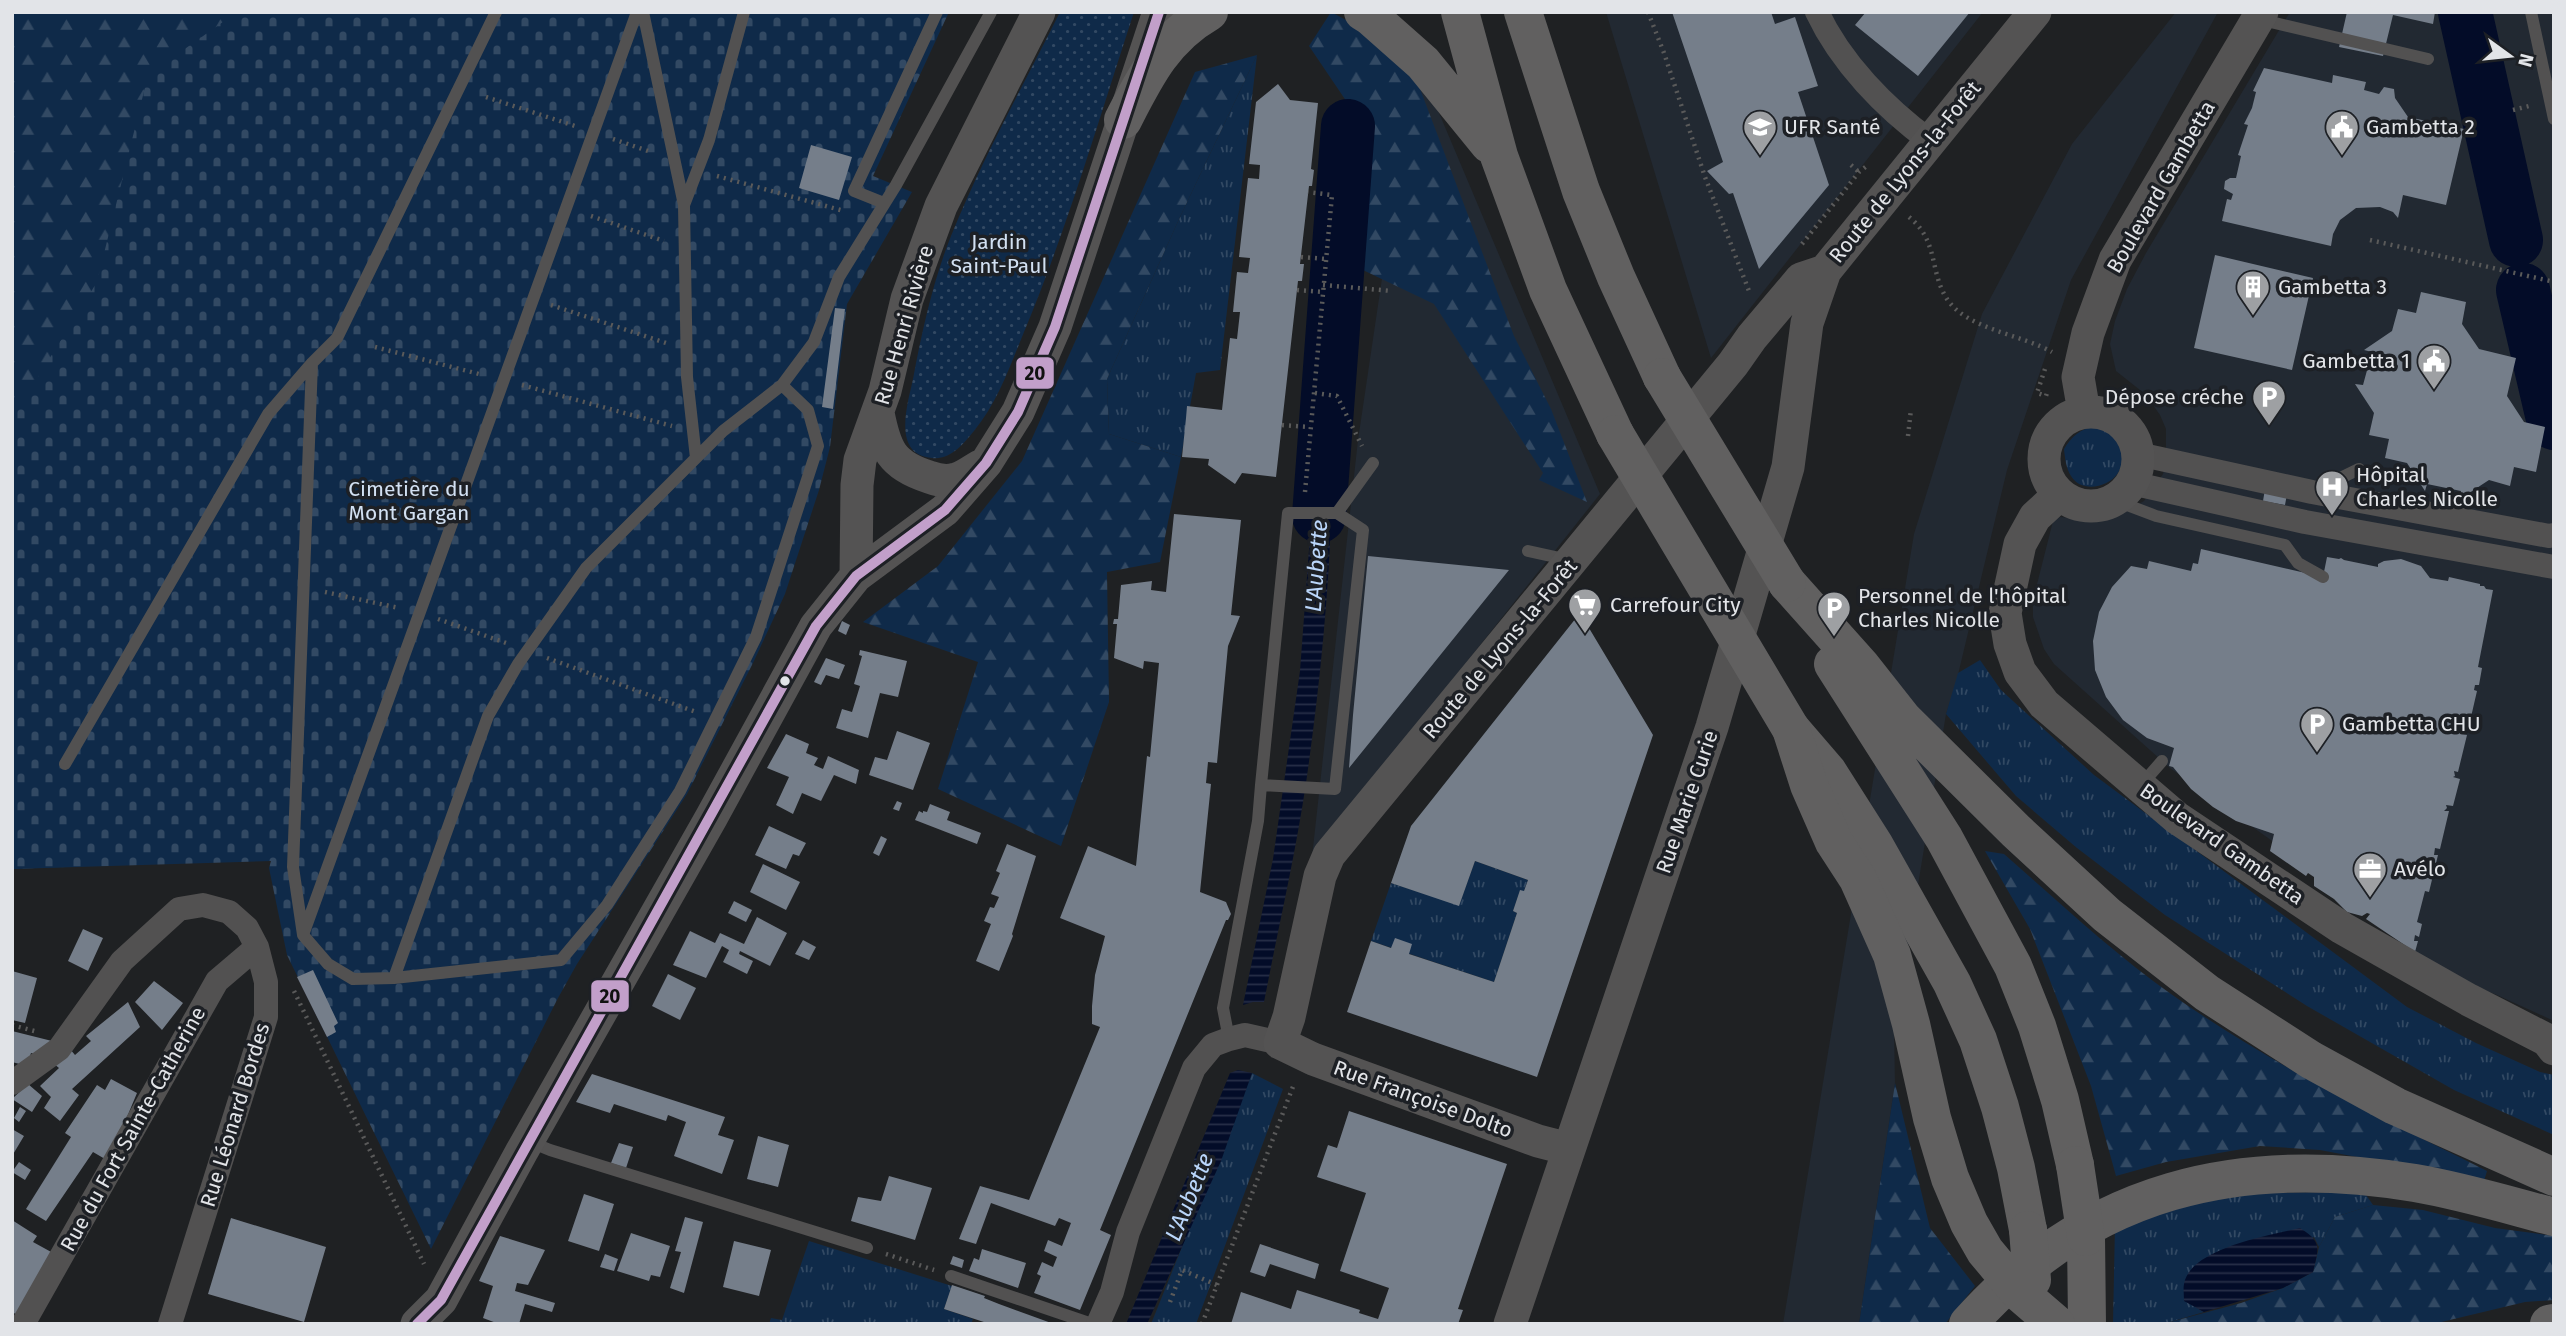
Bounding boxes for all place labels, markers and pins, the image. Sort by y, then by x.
school or university icon: UFR Santé [1741,108,1779,157]
public building icon: Gambetta 2 [2323,108,2361,157]
place label: UFR Santé [1784,114,1880,140]
place label: Gambetta 2 [2366,114,2475,140]
building icon: Gambetta 3 [2234,268,2272,317]
place label: Gambetta 3 [2278,274,2387,300]
public building icon: Gambetta 1 [2415,342,2453,391]
place label: Gambetta 1 [2302,348,2410,374]
parking icon: Dépose créche [2250,378,2288,427]
place label: Dépose créche [2105,384,2244,410]
place label: Hôpital Charles Nicolle [2356,462,2498,512]
hospital icon: Hôpital Charles Nicolle [2313,468,2351,517]
place label: Personnel de l'hôpital Charles Nicolle [1858,583,2066,633]
supermarket icon: Carrefour City [1566,586,1604,635]
parking icon: Personnel de l'hôpital Charles Nicolle [1815,589,1853,638]
place label: Carrefour City [1610,592,1741,618]
unlabelled marker [778,674,792,688]
parking icon: Gambetta CHU [2298,705,2336,754]
place label: Gambetta CHU [2342,711,2481,737]
office icon: Avélo [2351,850,2389,899]
place label: Avélo [2394,856,2446,882]

